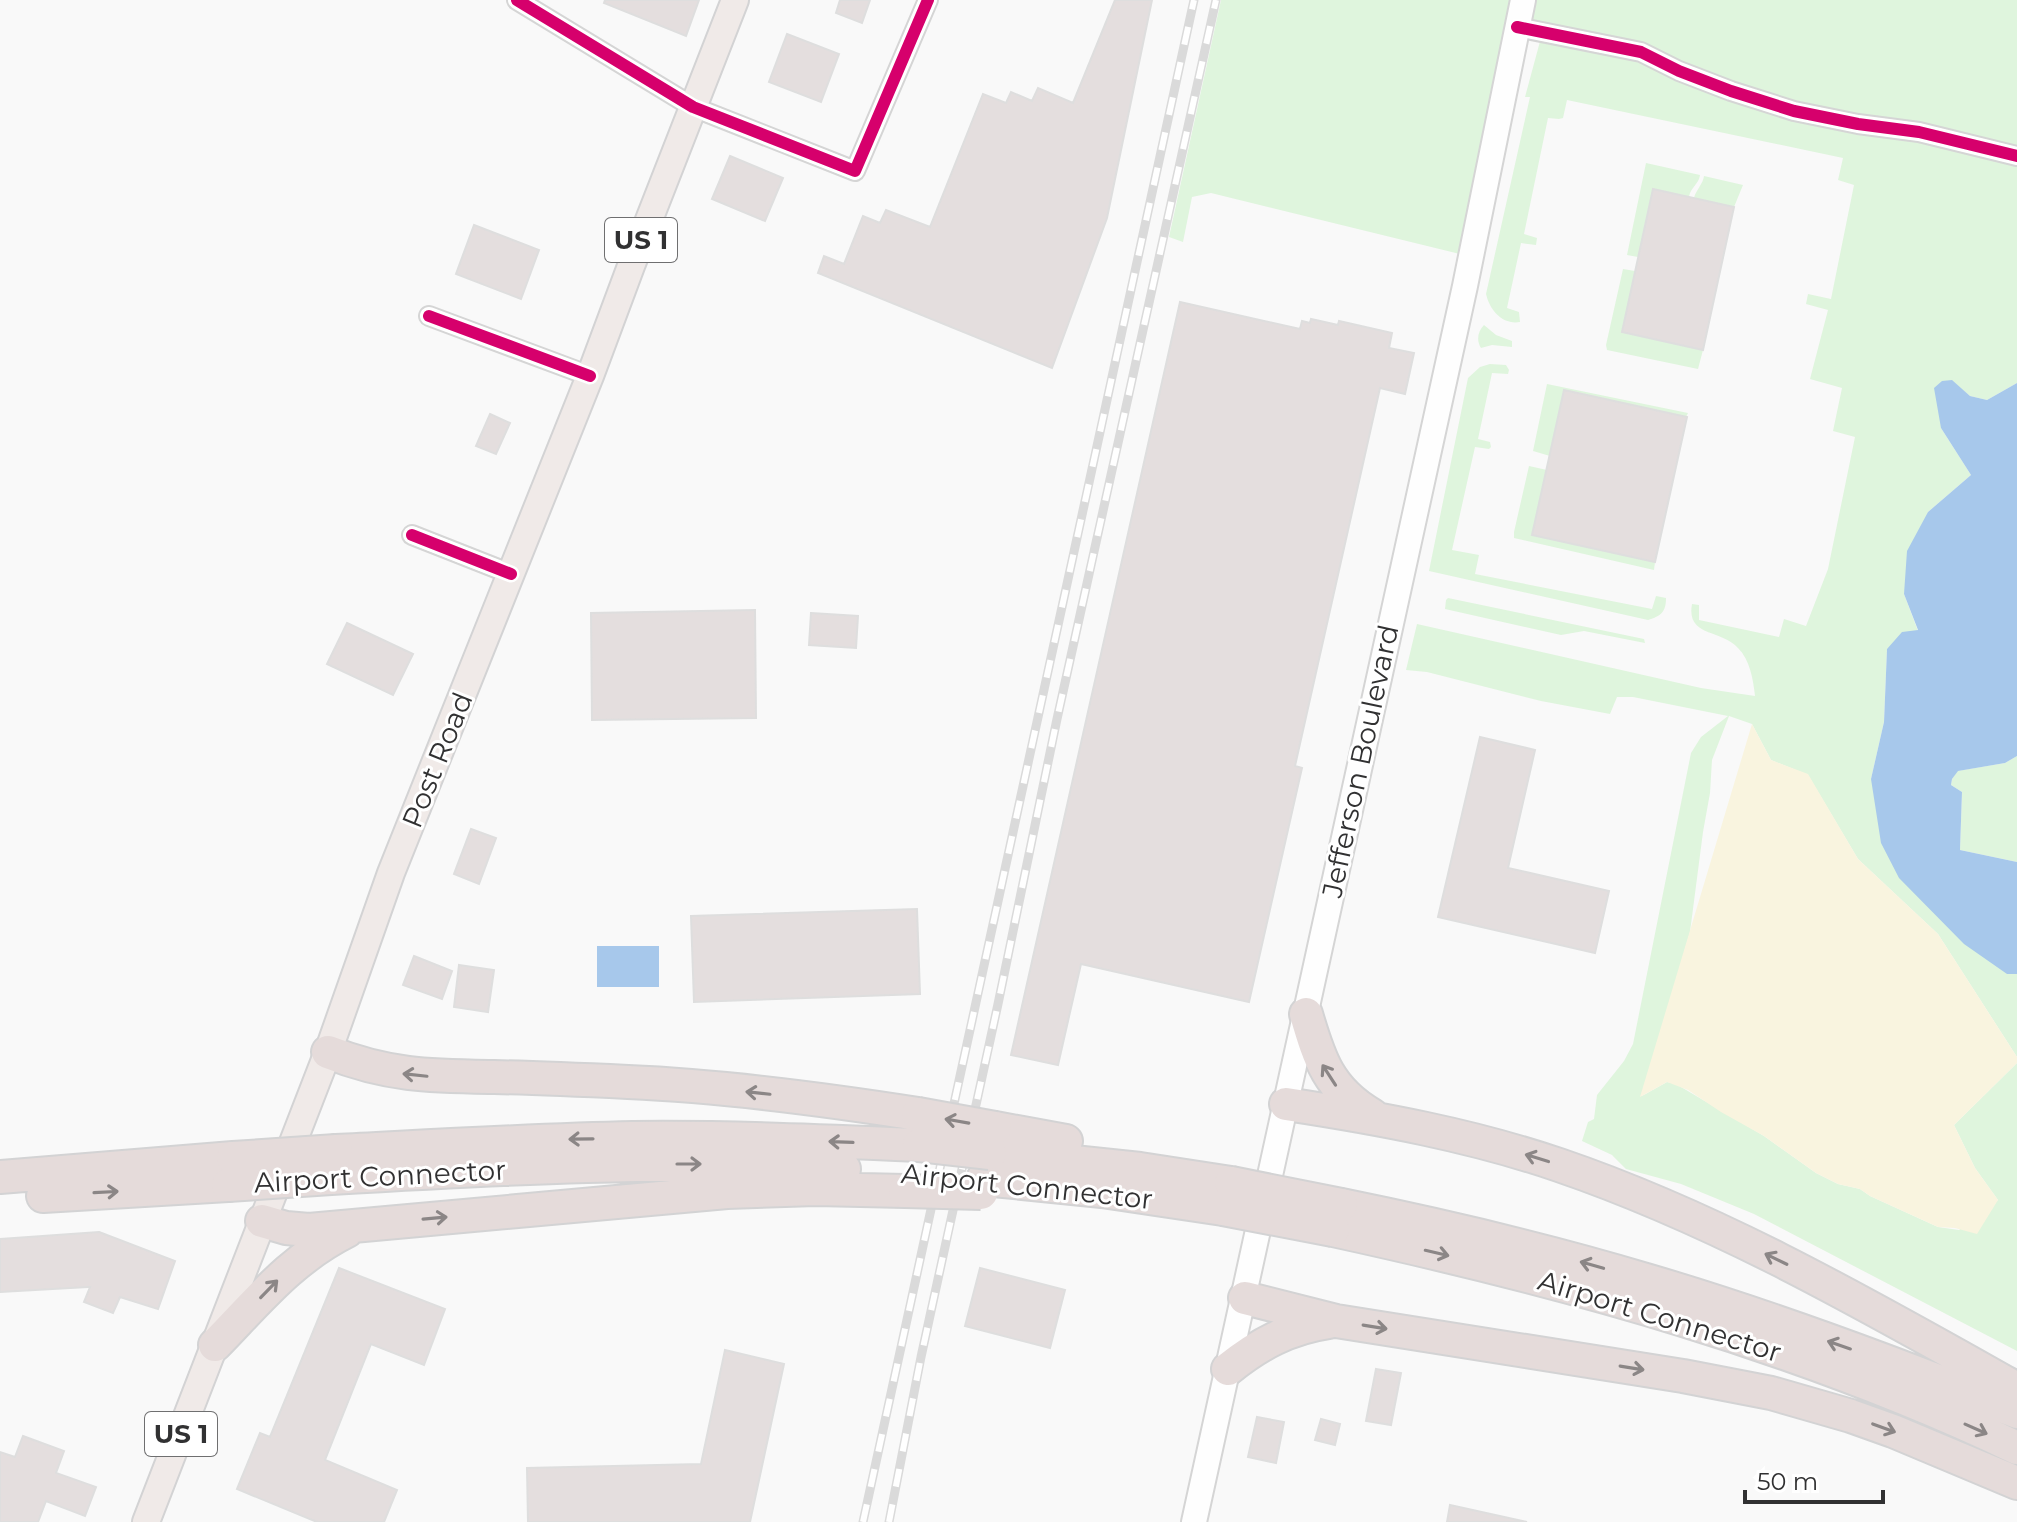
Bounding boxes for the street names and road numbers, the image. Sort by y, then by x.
road number: US 1 [605,218,677,262]
street label: Jefferson Boulevard [1314,622,1406,901]
street label: Post Road [394,687,480,833]
street label: Airport Connector [253,1152,507,1200]
street label: Airport Connector [900,1156,1154,1216]
street label: Airport Connector [1534,1263,1786,1369]
road number: US 1 [145,1412,217,1456]

